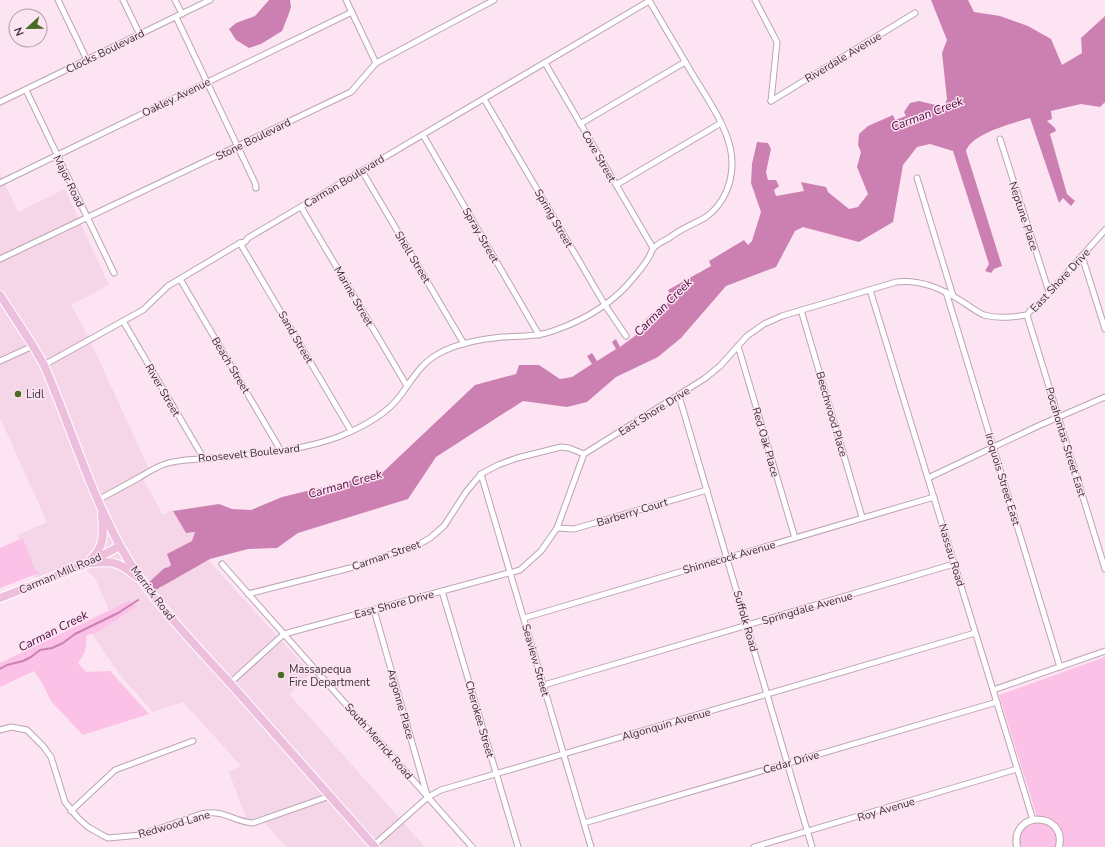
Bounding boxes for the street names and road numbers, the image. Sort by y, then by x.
street label: Clocks Boulevard [63,26,147,77]
street label: Riverdale Avenue [802,29,884,86]
street label: Oakley Avenue [139,74,213,121]
street label: Stone Boulevard [213,115,293,164]
street label: Cove Street [578,128,619,185]
street label: Carman Boulevard [301,151,387,211]
street label: Major Road [49,153,88,210]
street label: Neptune Place [1005,180,1042,253]
street label: Spring Street [531,186,576,250]
street label: Spray Street [459,205,502,266]
street label: Shell Street [391,228,434,286]
street label: East Shore Drive [1027,245,1094,315]
street label: Marine Street [330,264,377,329]
street label: Sand Street [275,308,317,366]
street label: Beach Street [208,334,253,396]
street label: River Street [142,361,184,419]
street label: Beechwood Place [812,370,851,459]
street label: East Shore Drive [616,383,693,439]
street label: Pocahontas Street East [1042,385,1089,499]
street label: Red Oak Place [748,406,783,479]
street label: Iroquois Street East [981,431,1024,527]
street label: Roosevelt Boulevard [197,441,301,466]
street label: Barberry Court [595,495,670,530]
street label: Nassau Road [935,522,968,588]
street label: Carman Street [350,537,422,574]
street label: Shinnecock Avenue [681,537,777,578]
street label: Carman Mill Road [17,549,104,598]
street label: Merrick Road [127,563,178,624]
street label: East Shore Drive [353,587,436,622]
street label: Springdale Avenue [760,588,854,629]
street label: Suffolk Road [730,589,761,654]
street label: Seaview Street [518,622,553,698]
street label: Argonne Place [383,667,418,741]
street label: Cherokee Street [461,679,498,760]
street label: South Merrick Road [341,700,416,783]
street label: Algonquin Avenue [620,705,712,744]
street label: Cedar Drive [761,747,821,778]
street label: Roy Avenue [856,794,917,825]
street label: Redwood Lane [136,807,212,842]

